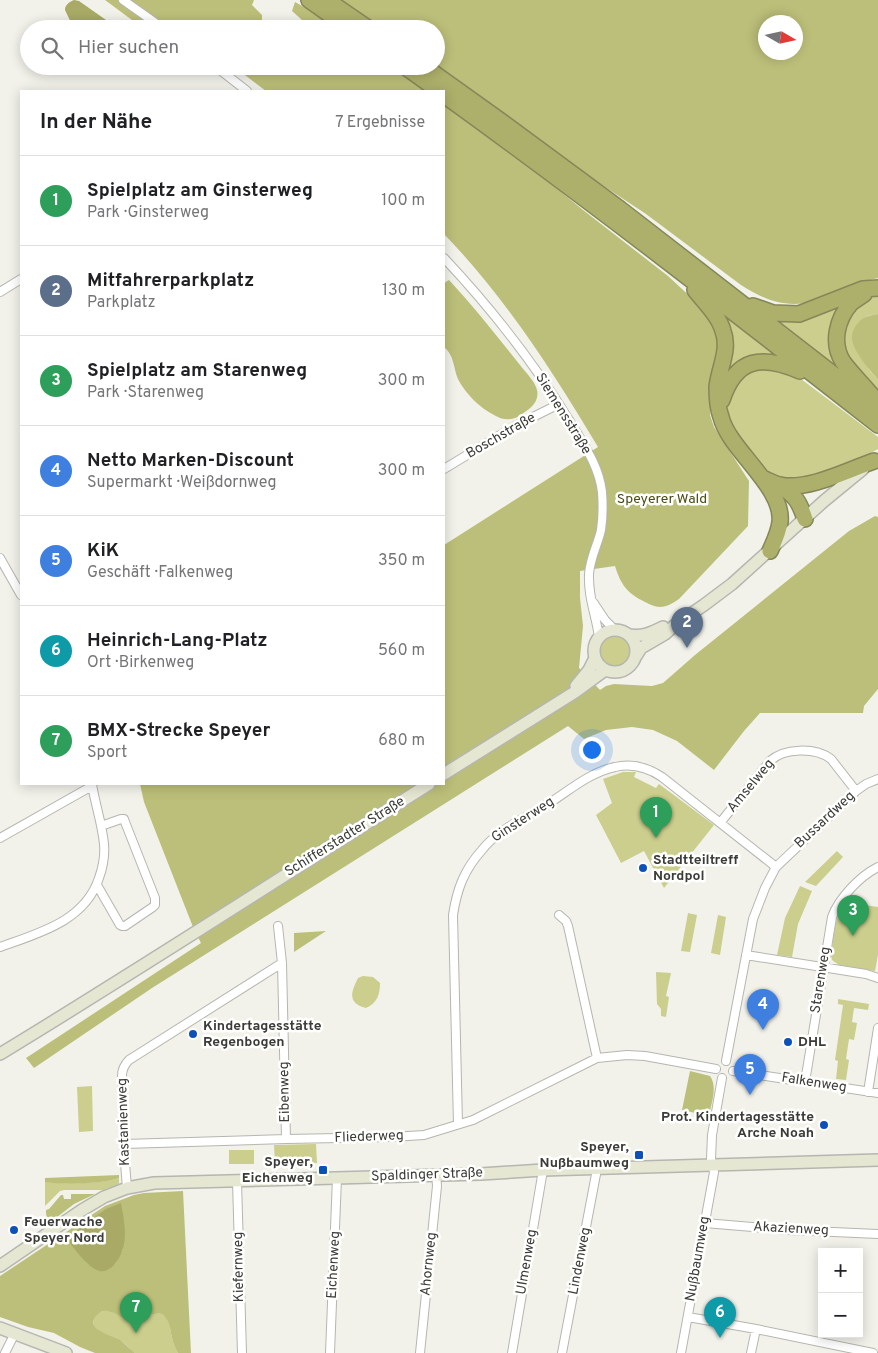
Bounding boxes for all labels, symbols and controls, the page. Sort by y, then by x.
north arrow [758,15,803,60]
search box [20,20,445,75]
icon: search [38,34,66,62]
text: Hier suchen [78,36,179,60]
text: In der Nähe [40,109,152,136]
text: 7 Ergebnisse [335,113,425,133]
text: Spielplatz am Ginsterweg [87,179,313,203]
text: 1 [53,191,59,211]
text: 100 m [381,191,425,211]
text: Park · Ginsterweg [87,203,209,223]
text: Mitfahrerparkplatz [87,269,254,293]
text: 2 [51,281,61,301]
text: 130 m [382,281,425,301]
text: Parkplatz [87,293,156,313]
text: Spielplatz am Starenweg [87,359,307,383]
street label: Siemensstraße [531,370,595,458]
text: 3 [51,371,61,391]
text: 300 m [378,371,425,391]
text: Park · Starenweg [87,383,204,403]
street label: Boschstraße [463,409,539,463]
text: Netto Marken-Discount [87,449,294,473]
text: 4 [51,461,61,481]
text: 300 m [378,461,425,481]
text: Supermarkt · Weißdornweg [87,473,277,493]
park label: Speyerer Wald [617,491,707,508]
text: KiK [87,539,119,563]
text: 5 [51,551,61,571]
text: 350 m [378,551,425,571]
text: Geschäft · Falkenweg [87,563,233,583]
pin: 2 [671,607,703,648]
text: Heinrich-Lang-Platz [87,629,268,653]
text: 6 [51,641,61,661]
text: 560 m [378,641,425,661]
text: Ort · Birkenweg [87,653,194,673]
text: BMX-Strecke Speyer [87,719,270,743]
text: 7 [52,731,60,751]
text: 680 m [378,731,425,751]
your location [579,737,605,763]
text: Sport [87,743,127,763]
street label: Amselweg [724,756,778,816]
street label: Bussardweg [791,788,859,852]
street label: Schifferstadter Straße [282,793,408,881]
street label: Ginsterweg [488,793,558,847]
pin: 1 [640,797,672,838]
place label: Stadtteiltreff Nordpol [653,852,739,885]
marker: Stadtteiltreff Nordpol [637,862,649,874]
pin: 3 [837,895,869,936]
street label: Starenweg [807,946,835,1014]
pin: 4 [747,989,779,1030]
place label: Kindertagesstätte Regenbogen [203,1018,322,1051]
marker: Kindertagesstätte Regenbogen [187,1028,199,1040]
place label: DHL [798,1034,826,1051]
marker: DHL [782,1036,794,1048]
pin: 5 [734,1054,766,1095]
street label: Eibenweg [276,1061,294,1123]
street label: Falkenweg [780,1069,848,1097]
street label: Kastanienweg [114,1078,134,1166]
place label: Prot. Kindertagesstätte Arche Noah [661,1109,814,1142]
marker: Prot. Kindertagesstätte Arche Noah [818,1119,830,1131]
street label: Fliederweg [334,1127,404,1147]
place label: Speyer, Nußbaumweg [540,1139,629,1172]
marker: Speyer, Nußbaumweg [633,1149,645,1161]
place label: Speyer, Eichenweg [242,1154,313,1187]
marker: Speyer, Eichenweg [317,1164,329,1176]
street label: Spaldinger Straße [371,1165,483,1185]
place label: Feuerwache Speyer Nord [24,1214,105,1247]
street label: Nußbaumweg [682,1215,714,1303]
street label: Akazienweg [753,1219,829,1239]
marker: Feuerwache Speyer Nord [8,1224,20,1236]
street label: Lindenweg [565,1226,595,1296]
street label: Ulmenweg [513,1228,541,1296]
street label: Eichenweg [324,1231,344,1299]
street label: Ahornweg [417,1231,441,1297]
street label: Kiefernweg [230,1232,248,1302]
map controls [818,1248,863,1338]
button: + [818,1248,863,1293]
pin: 7 [120,1292,152,1333]
button: − [818,1293,863,1338]
pin: 6 [704,1297,736,1338]

